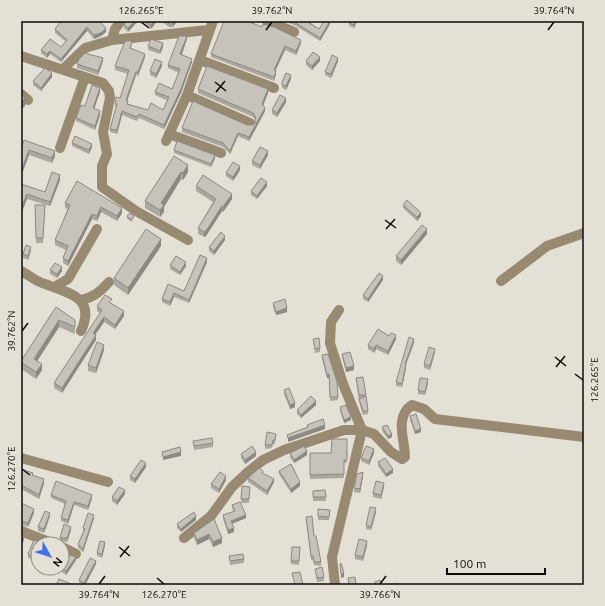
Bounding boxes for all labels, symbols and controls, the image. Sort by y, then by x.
text: 126.265°E [118,5,164,16]
text: 39.762°N [251,5,293,16]
text: 39.764°N [533,5,575,16]
text: 39.762°N [6,310,17,352]
text: 126.265°E [589,357,600,403]
text: 126.270°E [6,446,17,492]
north arrow [30,536,70,576]
scale bar [447,550,545,576]
text: N [51,555,65,569]
text: 100 m [453,557,486,570]
text: 39.764°N [78,589,120,600]
text: 126.270°E [141,589,187,600]
text: 39.766°N [359,589,401,600]

